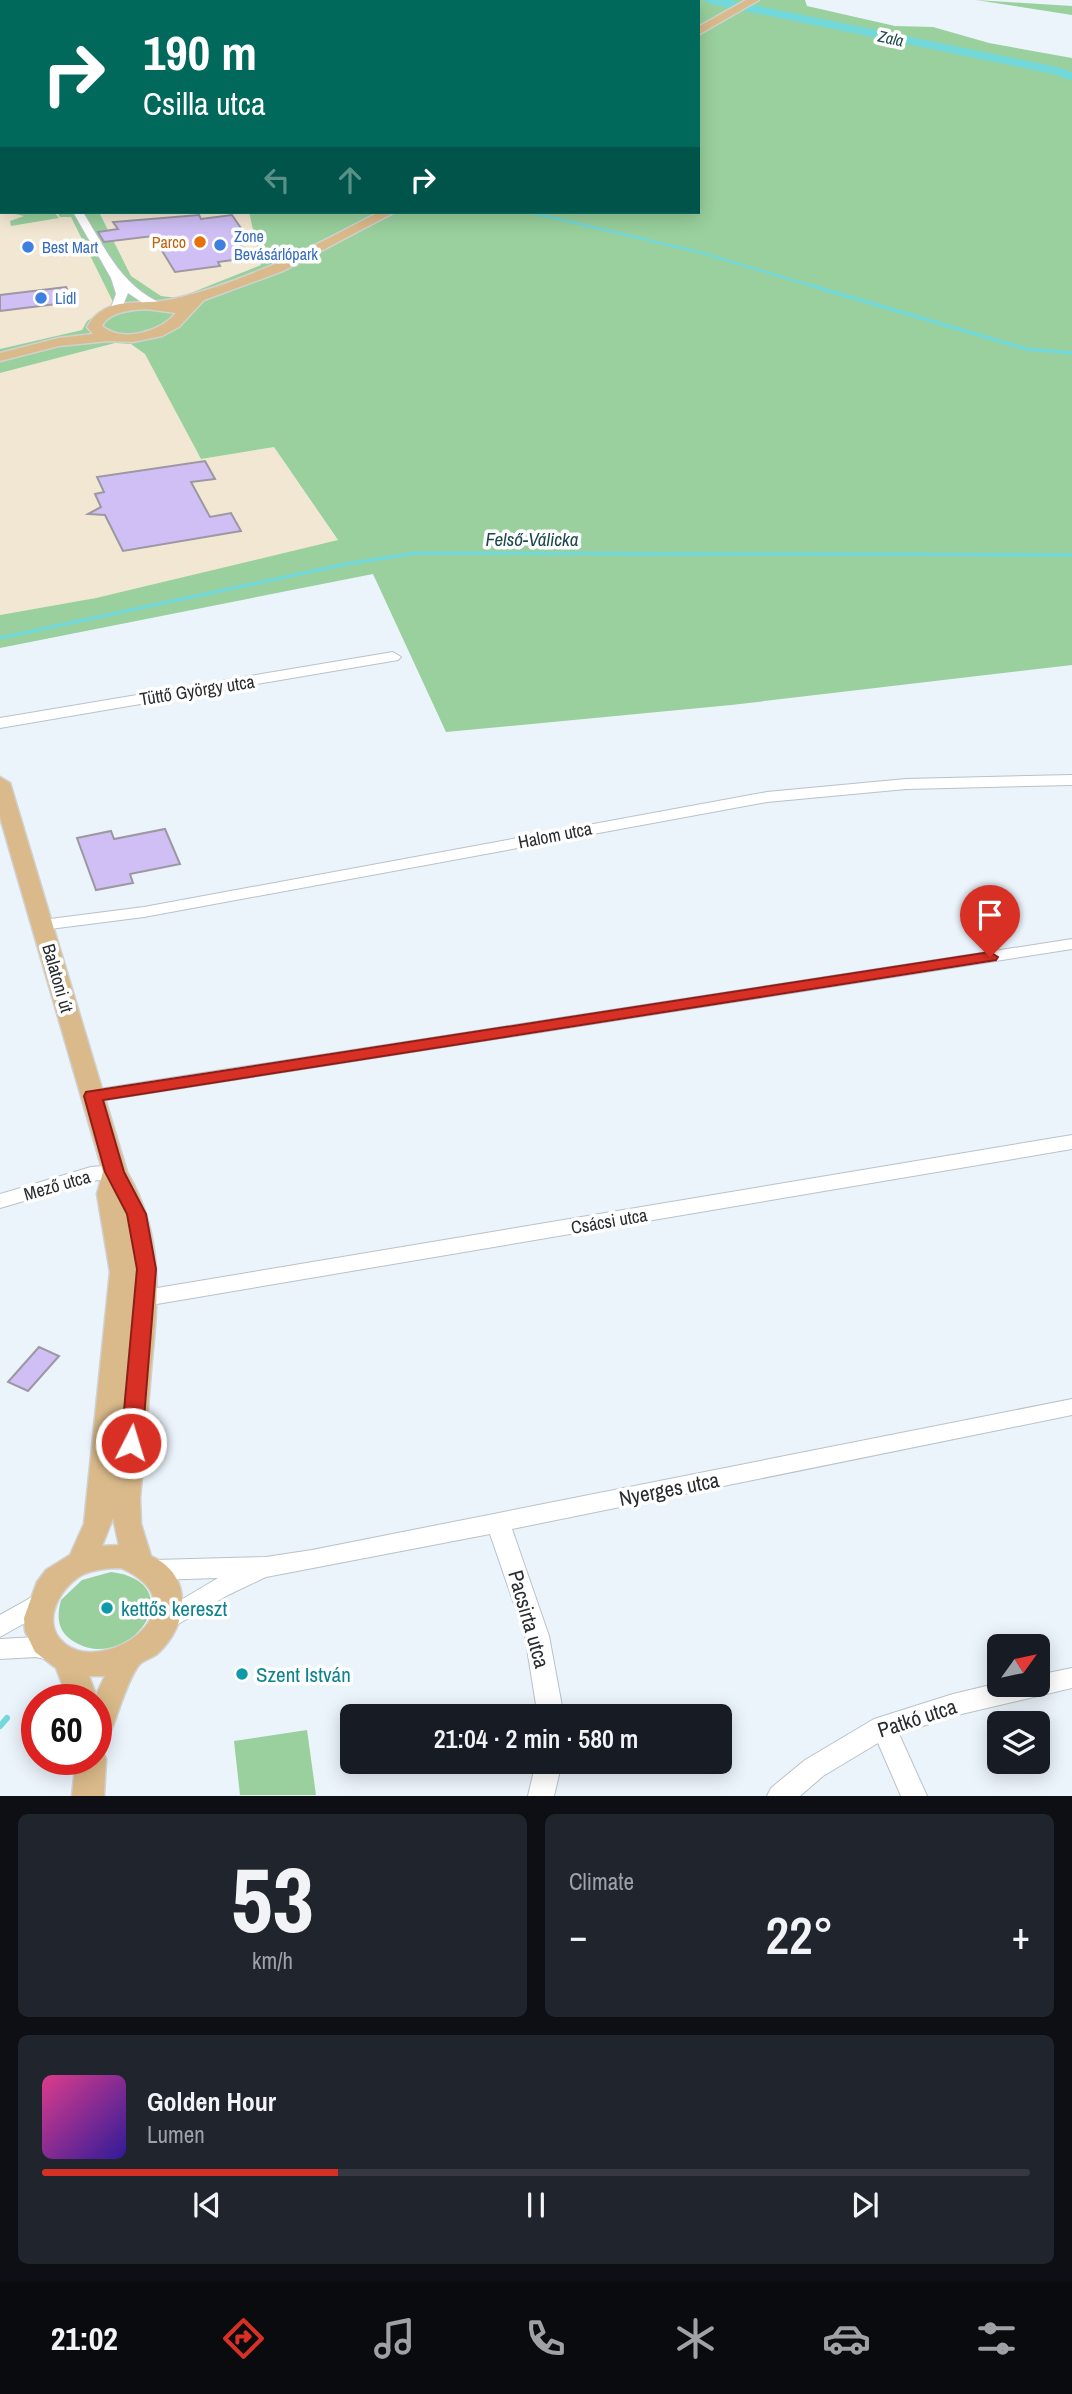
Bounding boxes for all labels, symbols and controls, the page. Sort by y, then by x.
text: 190 m [143,19,257,85]
water label: Zala [875,24,906,51]
icon: right [28,28,119,119]
text: Csilla utca [143,82,266,125]
icon: left [258,161,296,199]
icon: ahead [331,161,369,199]
icon: right [404,161,442,199]
place label: Zone Bevásárlópark [234,225,318,265]
place label: Parco [152,231,186,253]
marker: Parco [192,234,208,250]
place label: Best Mart [42,236,98,258]
marker: Zone Bevásárlópark [212,237,228,253]
marker: Best Mart [20,239,36,255]
place label: Lidl [55,287,76,309]
marker: Lidl [33,290,49,306]
water label: Felső-Válicka [485,526,579,552]
street label: Tüttő György utca [138,669,256,711]
street label: Halom utca [516,816,594,854]
pin [960,885,1020,957]
icon: arrive [971,896,1009,934]
street label: Balatoni út [36,941,80,1015]
street label: Mező utca [21,1164,93,1206]
street label: Csácsi utca [569,1202,649,1240]
position arrow [94,1406,168,1480]
street label: Nyerges utca [616,1465,722,1513]
street label: Pacsirta utca [501,1567,557,1672]
place label: kettős kereszt [121,1594,227,1623]
marker: kettős kereszt [99,1600,115,1616]
north arrow [987,1634,1050,1698]
map controls [987,1634,1050,1774]
place label: Szent István [256,1660,351,1689]
marker: Szent István [234,1666,250,1682]
speed limit sign: 60 [21,1684,112,1775]
street label: Patkó utca [874,1692,961,1744]
button: layers [987,1711,1050,1774]
text: 21:04 · 2 min · 580 m [434,1721,638,1756]
text: 53 [231,1838,314,1960]
text: Climate [569,1866,634,1897]
text: 22° [765,1900,834,1970]
text: − [569,1910,587,1961]
text: + [1012,1910,1030,1961]
text: km/h [252,1945,293,1976]
text: Golden Hour [147,2084,276,2119]
text: Lumen [147,2119,205,2150]
icon: previous [188,2186,226,2224]
icon: pause [517,2186,555,2224]
icon: next [846,2186,884,2224]
icon: directions [219,2314,268,2363]
icon: music [370,2314,419,2363]
icon: phone [521,2314,570,2363]
icon: climate [671,2314,720,2363]
icon: car [822,2314,871,2363]
icon: filters [972,2314,1021,2363]
text: 21:02 [51,2317,118,2360]

